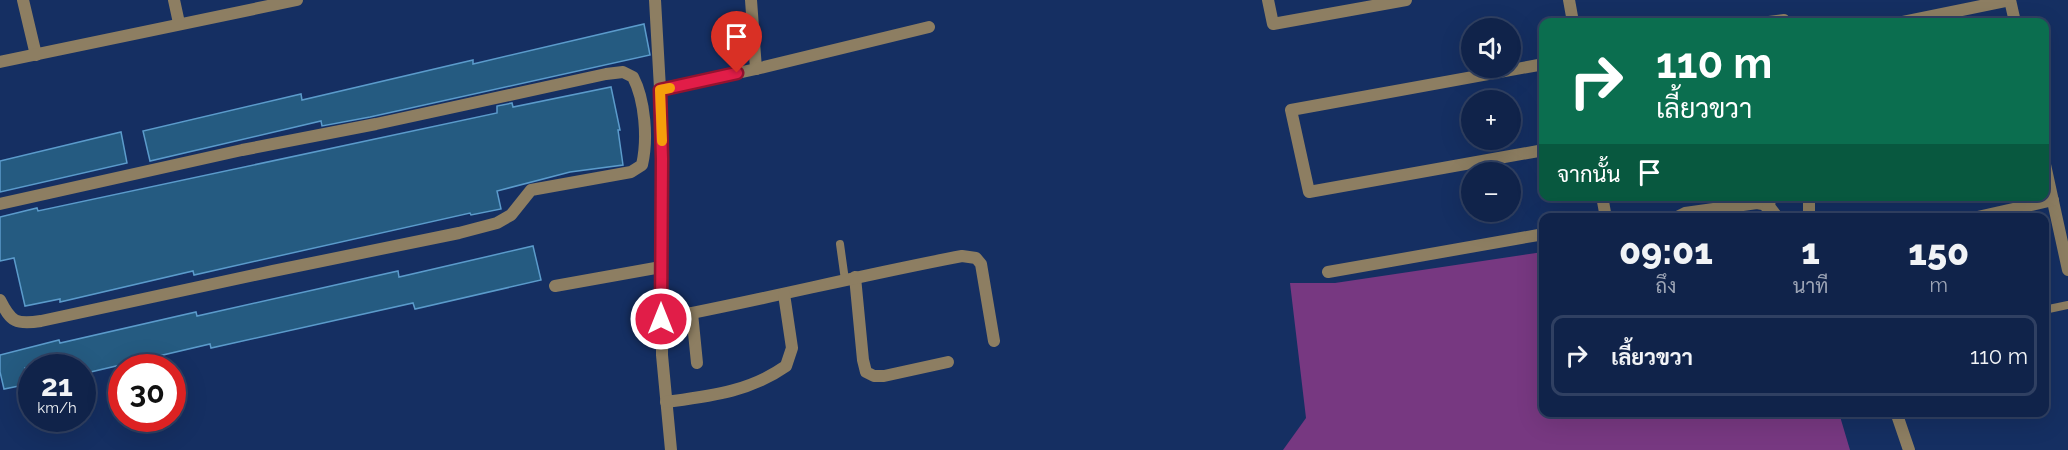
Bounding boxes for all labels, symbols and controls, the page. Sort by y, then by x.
pin [711,11,762,73]
map controls [1461,18,1521,222]
button: sound [1461,18,1521,78]
icon: arrive [720,20,753,53]
text: 110 m [1656,39,1772,88]
icon: right [1557,42,1635,120]
button: + [1461,90,1521,150]
text: เลี้ยวขวา [1656,93,1752,124]
icon: arrive [1633,156,1666,189]
text: จากนั้น [1557,161,1621,187]
button: − [1461,162,1521,222]
text: 09:01 [1619,230,1713,272]
text: 1 [1801,230,1820,272]
text: 150 [1908,231,1969,273]
text: m [1929,273,1948,297]
text: ถึง [1656,274,1676,298]
text: นาที [1793,274,1828,298]
position arrow [629,287,693,351]
icon: right [1560,339,1593,372]
text: 110 m [1970,343,2028,369]
text: เลี้ยวขวา [1611,344,1693,370]
speed limit sign: 30 [108,354,186,432]
text: 21 [41,368,73,403]
text: km/h [37,399,77,417]

